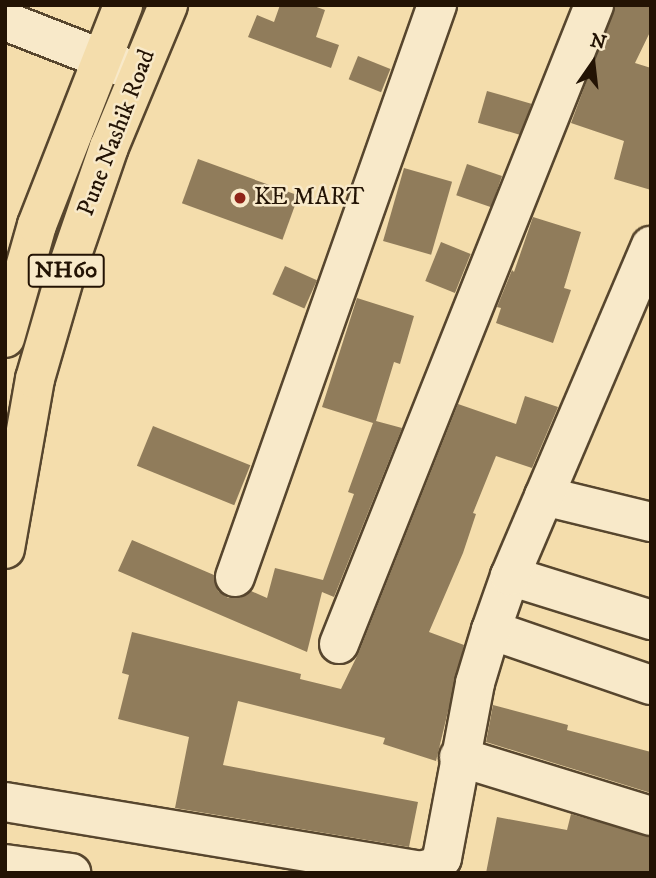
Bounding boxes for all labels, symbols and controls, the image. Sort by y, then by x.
north arrow [558,28,628,98]
text: N [588,29,609,55]
street label: Pune Nashik Road [72,46,162,220]
place label: KE MART [254,184,364,212]
marker: KE MART [232,190,248,206]
road number: NH60 [28,252,104,290]

